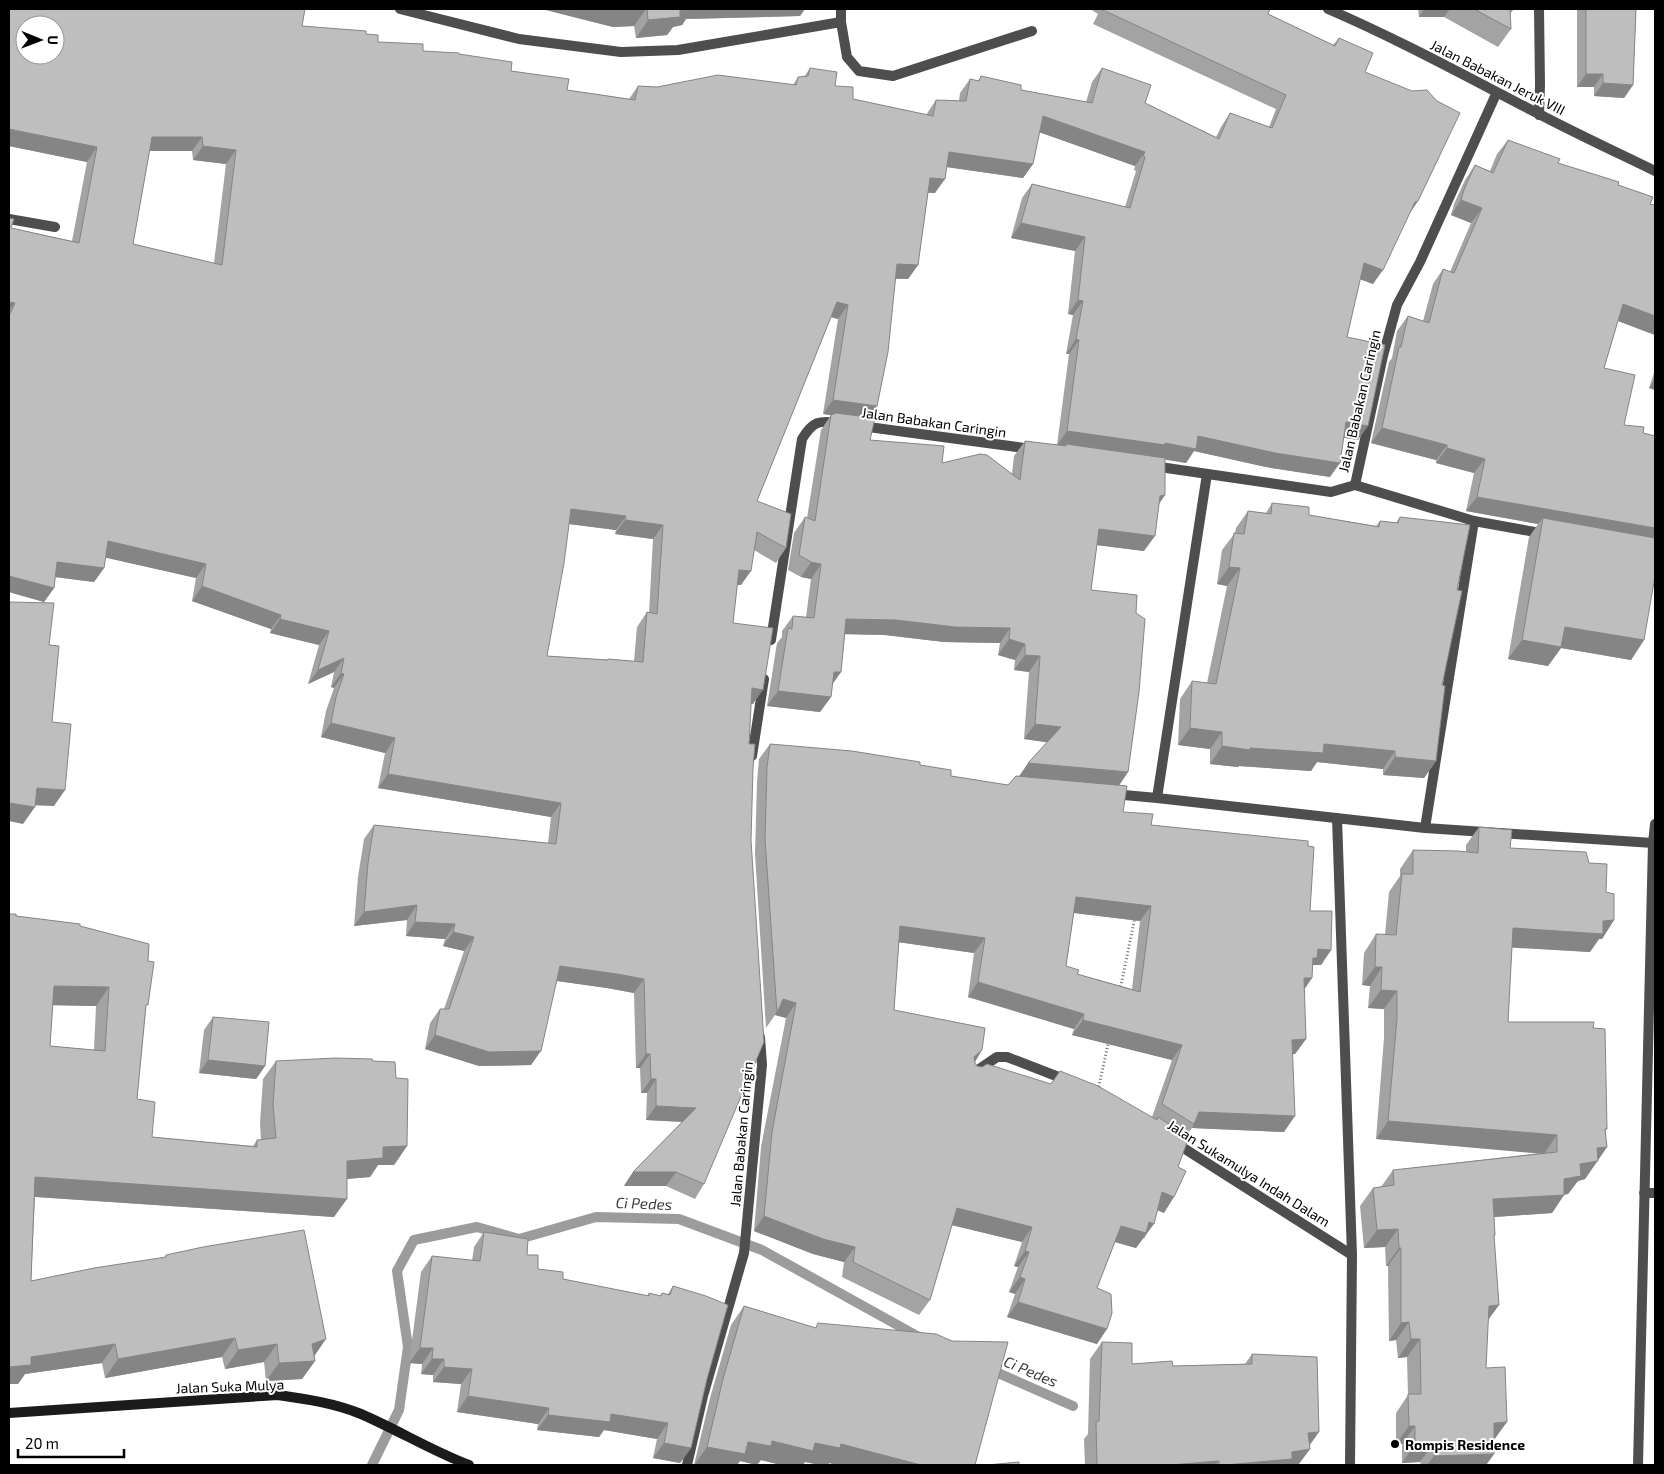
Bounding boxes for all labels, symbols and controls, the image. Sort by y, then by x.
north arrow [15,15,65,65]
text: U [45,35,62,45]
street label: Jalan Babakan Jeruk VIII [1428,36,1568,118]
street label: Jalan Babakan Caringin [1334,328,1384,474]
street label: Jalan Babakan Caringin [861,403,1007,441]
street label: Jalan Babakan Caringin [726,1061,756,1207]
street label: Jalan Sukamulya Indah Dalam [1165,1116,1333,1230]
water label: Ci Pedes [615,1193,673,1213]
water label: Ci Pedes [1001,1352,1061,1391]
street label: Jalan Suka Mulya [176,1376,284,1396]
scale bar [18,1426,124,1458]
text: 20 m [25,1434,59,1452]
place label: Rompis Residence [1405,1436,1525,1453]
marker: Rompis Residence [1389,1438,1401,1450]

